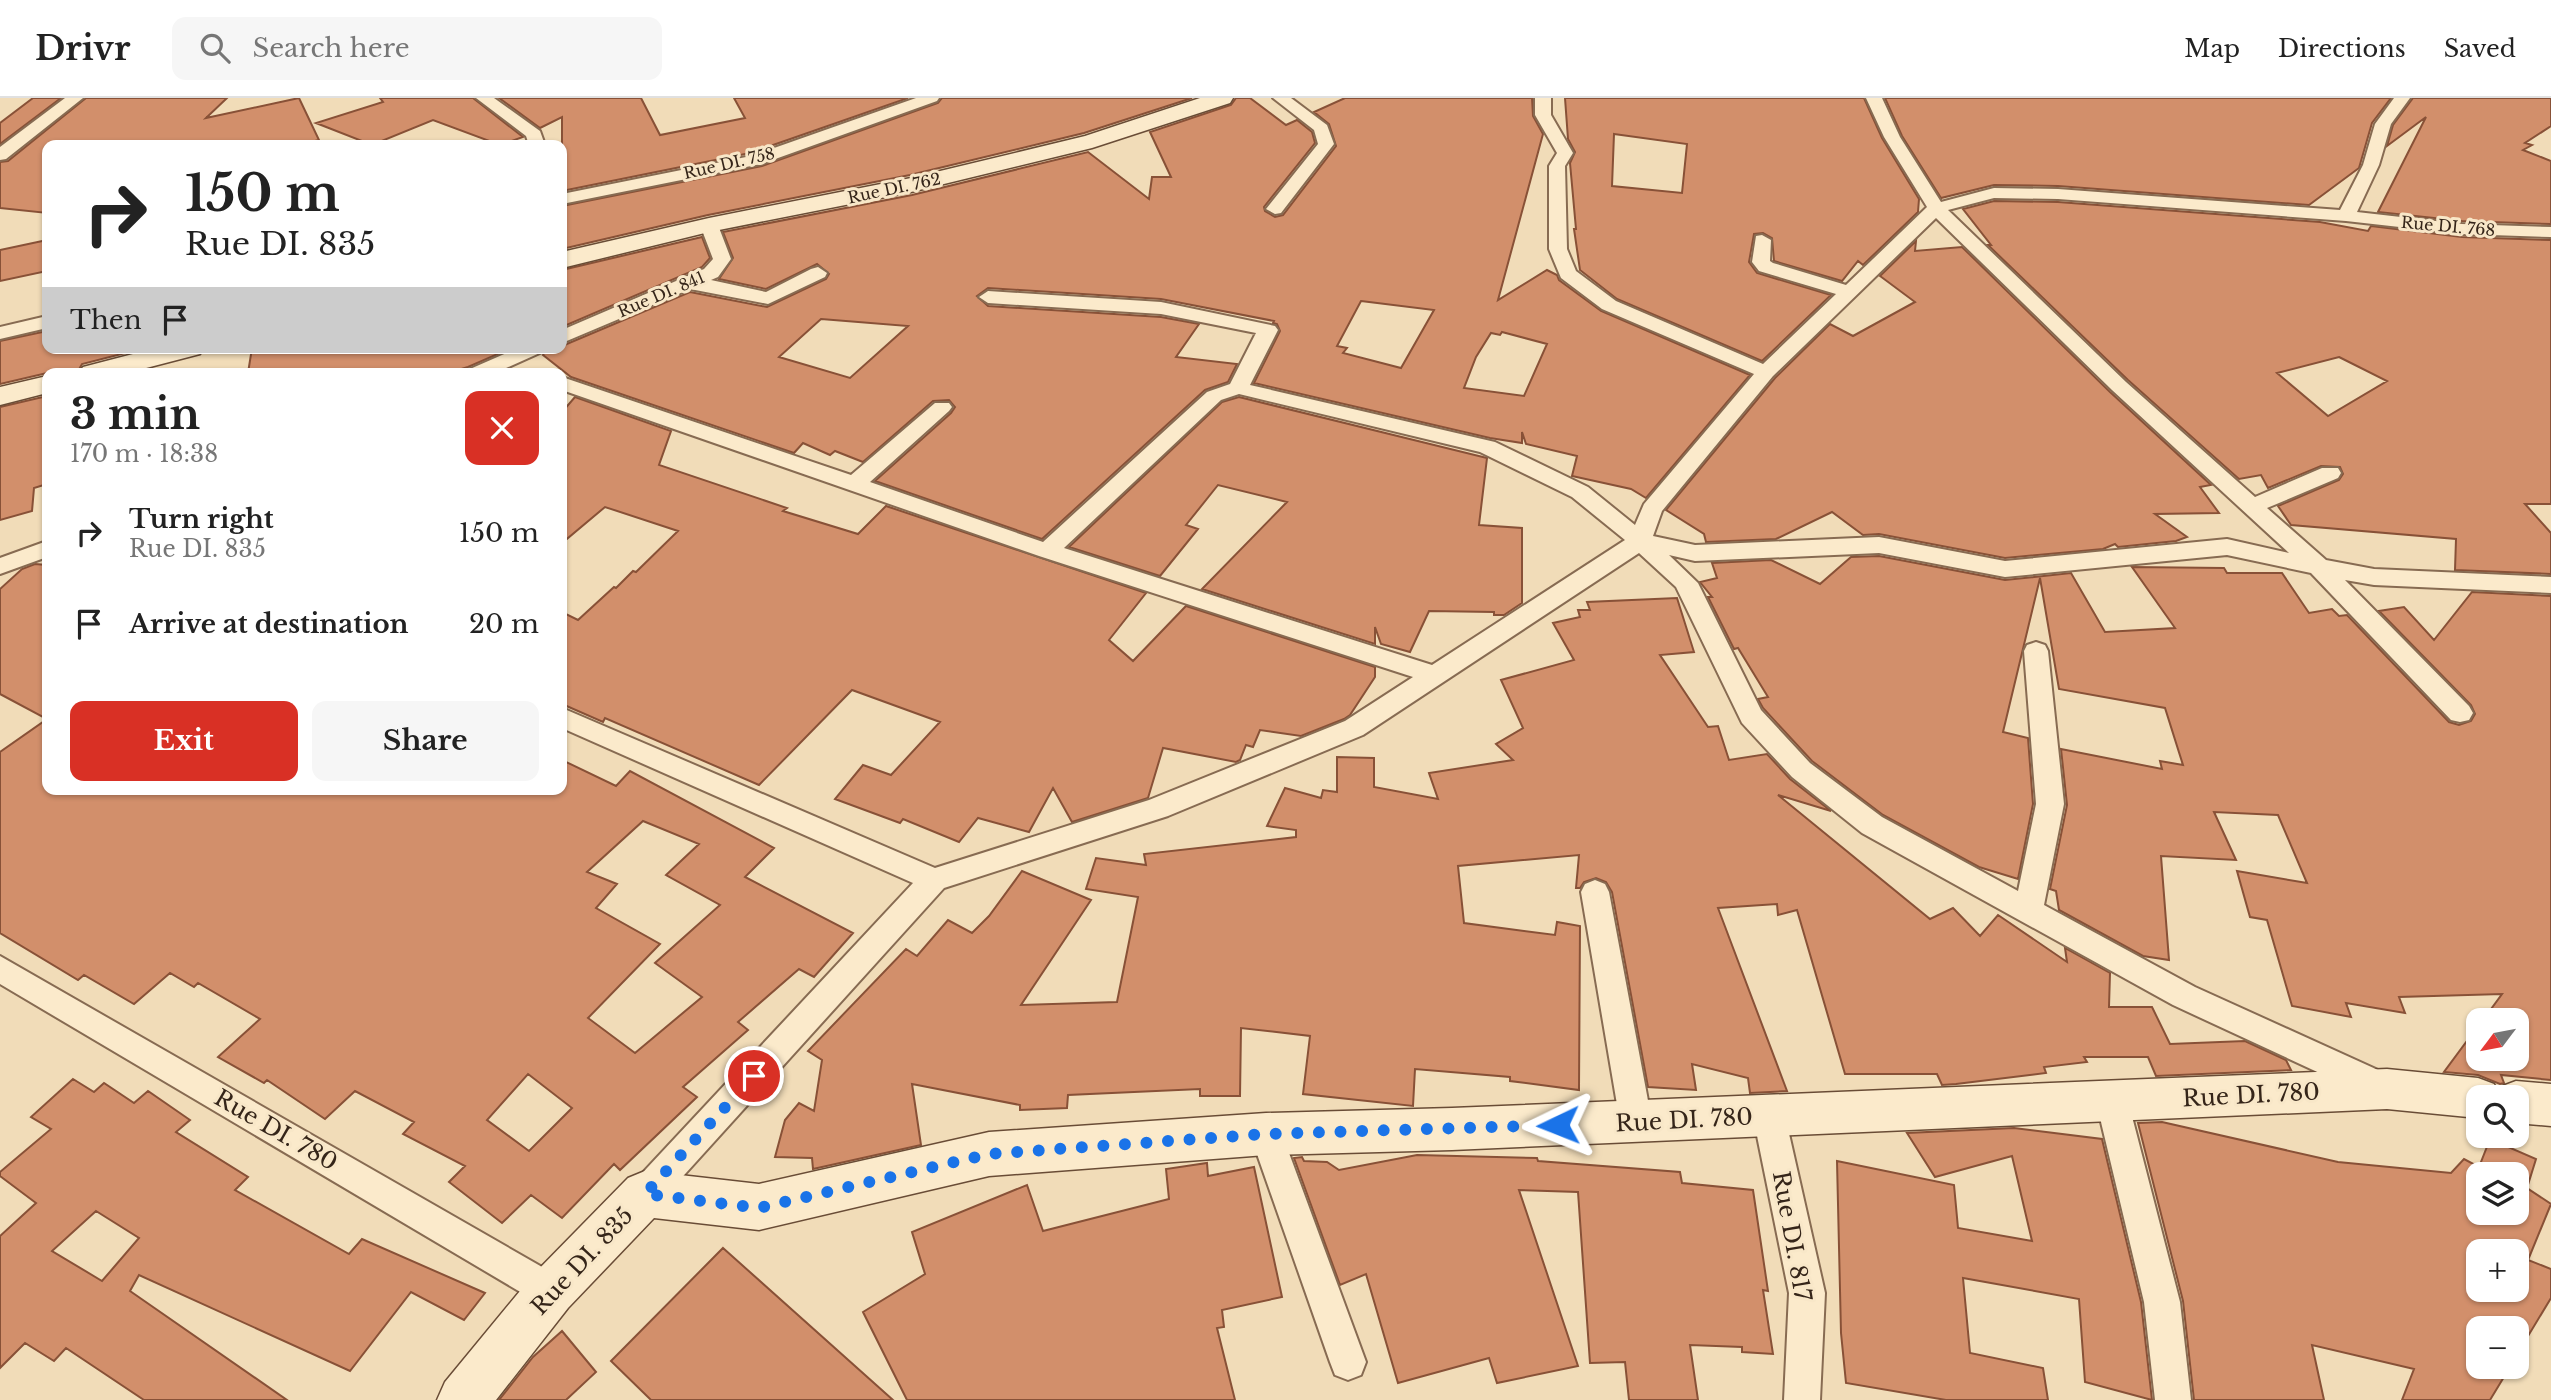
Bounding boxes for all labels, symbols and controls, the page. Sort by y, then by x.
search box [172,17,662,80]
text: Drivr [35,28,130,69]
icon: search [196,29,234,67]
text: Search here [252,32,410,64]
text: Map [2184,34,2240,63]
text: Directions [2278,34,2406,63]
text: Saved [2444,34,2516,63]
street label: Rue DI. 758 [681,143,777,183]
text: 150 m [185,163,340,224]
icon: right [70,168,161,259]
street label: Rue DI. 762 [846,168,942,208]
street label: Rue DI. 768 [2400,212,2496,240]
text: Rue DI. 835 [185,224,375,264]
street label: Rue DI. 841 [614,267,708,321]
icon: arrive [156,301,194,339]
text: Then [70,304,142,336]
text: 3 min [70,388,200,440]
button: close [465,391,539,465]
text: 170 m · 18:38 [70,440,218,468]
text: Turn right [129,503,274,535]
icon: right [70,514,108,552]
text: 150 m [459,517,539,549]
text: Rue DI. 835 [129,535,266,563]
icon: arrive [70,605,108,643]
text: Arrive at destination [129,608,409,640]
text: 20 m [469,608,539,640]
button: Exit [70,701,298,781]
button: Share [312,701,539,781]
north arrow [2466,1008,2529,1071]
map controls [2466,1008,2529,1379]
pin [724,1046,784,1106]
icon: arrive [735,1057,773,1095]
street label: Rue DI. 780 [2182,1077,2320,1113]
street label: Rue DI. 780 [209,1084,343,1176]
button: search [2466,1085,2529,1148]
position arrow [1521,1088,1595,1162]
street label: Rue DI. 780 [1615,1102,1753,1138]
button: layers [2466,1162,2529,1225]
street label: Rue DI. 817 [1767,1169,1817,1304]
street label: Rue DI. 835 [525,1201,639,1321]
button: + [2466,1239,2529,1302]
button: − [2466,1316,2529,1379]

